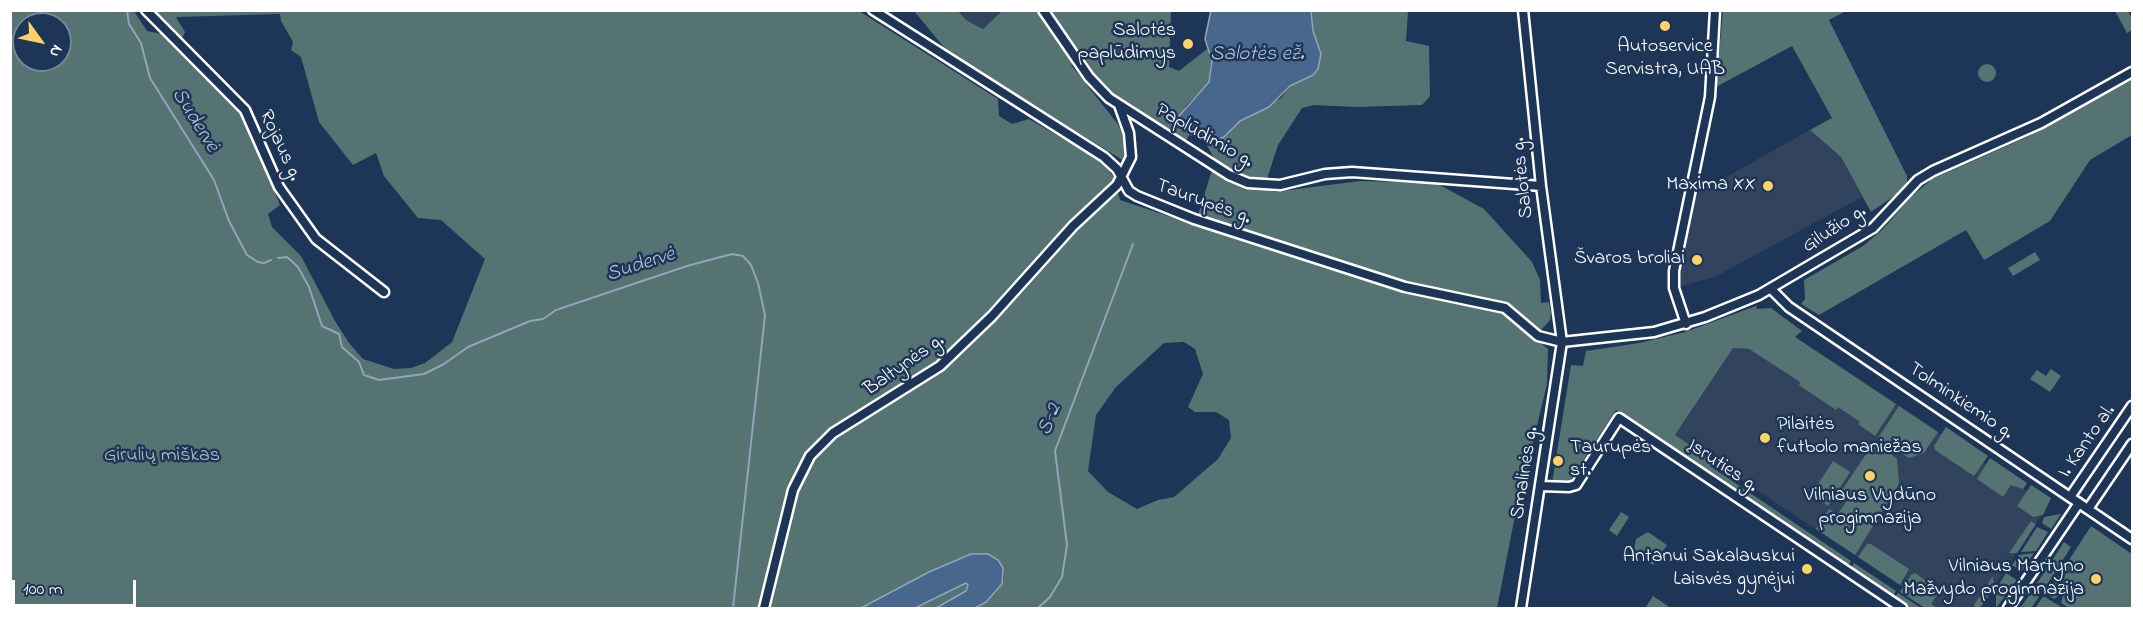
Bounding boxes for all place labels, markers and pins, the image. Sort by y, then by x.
marker: Autoservice Servistra, UAB [1658,19,1672,33]
place label: Salotės paplūdimys [1078,20,1176,67]
place label: Autoservice Servistra, UAB [1605,36,1725,83]
marker: Salotės paplūdimys [1181,37,1195,51]
place label: Maxima XX [1666,174,1756,198]
marker: Maxima XX [1761,179,1775,193]
place label: Švaros broliai [1574,248,1685,272]
marker: Švaros broliai [1690,253,1704,267]
place label: Pilaitės futbolo maniežas [1777,414,1922,461]
marker: Pilaitės futbolo maniežas [1758,431,1772,445]
place label: Taurupės st. [1570,437,1651,484]
marker: Taurupės st. [1551,454,1565,468]
marker: Vilniaus Vydūno progimnazija [1863,469,1877,483]
place label: Vilniaus Vydūno progimnazija [1804,485,1936,532]
place label: Antanui Sakalauskui Laisvės gynėjui [1623,546,1795,593]
place label: Vilniaus Martyno Mažvydo progimnazija [1904,556,2084,603]
marker: Antanui Sakalauskui Laisvės gynėjui [1800,562,1814,576]
marker: Vilniaus Martyno Mažvydo progimnazija [2089,572,2103,586]

